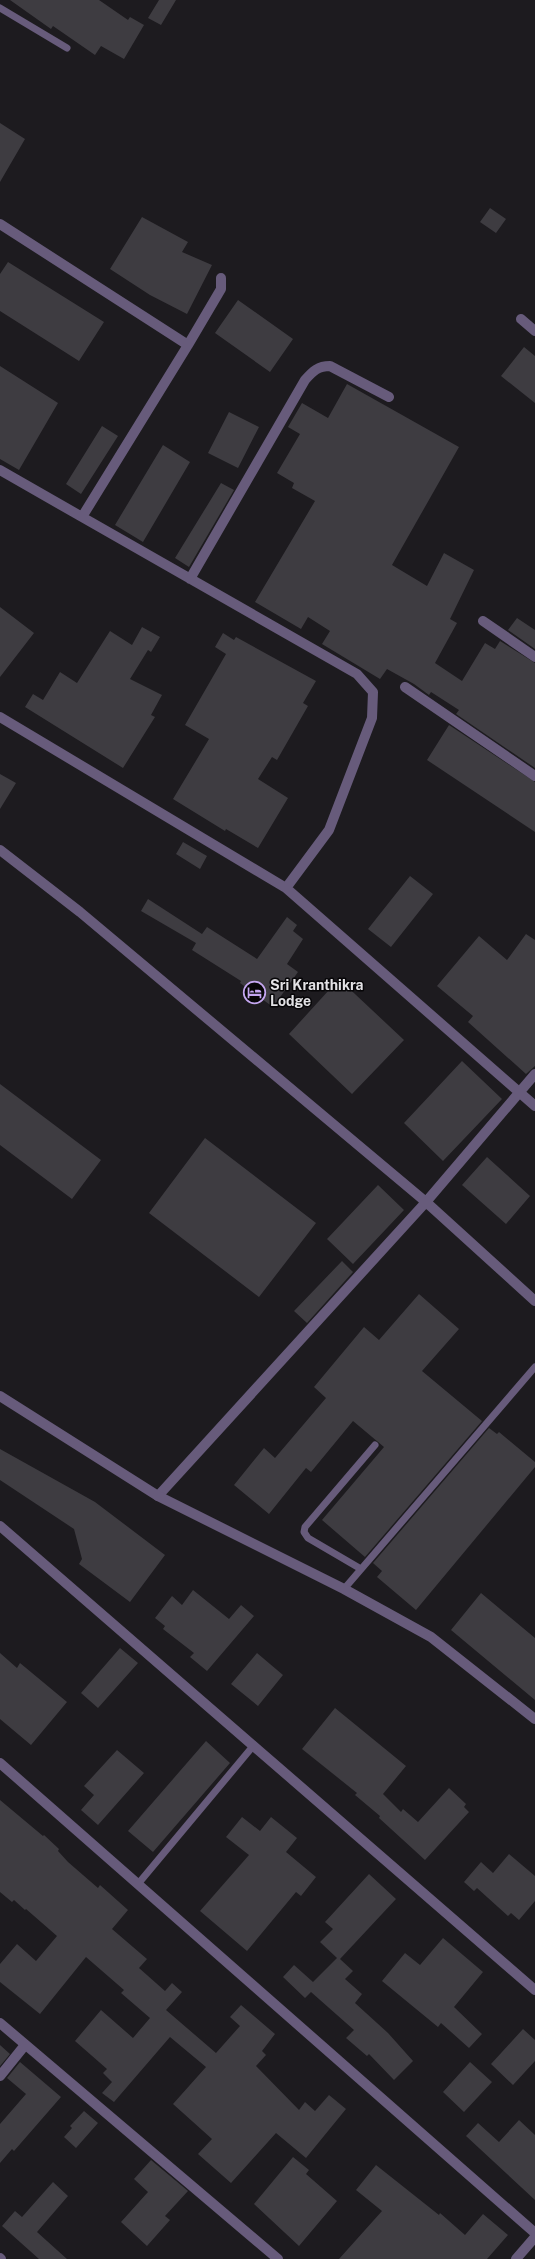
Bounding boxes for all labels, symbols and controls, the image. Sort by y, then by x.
place label: Sri Kranthikra Lodge [270,977,364,1009]
hotel icon: Sri Kranthikra Lodge [241,980,267,1006]

